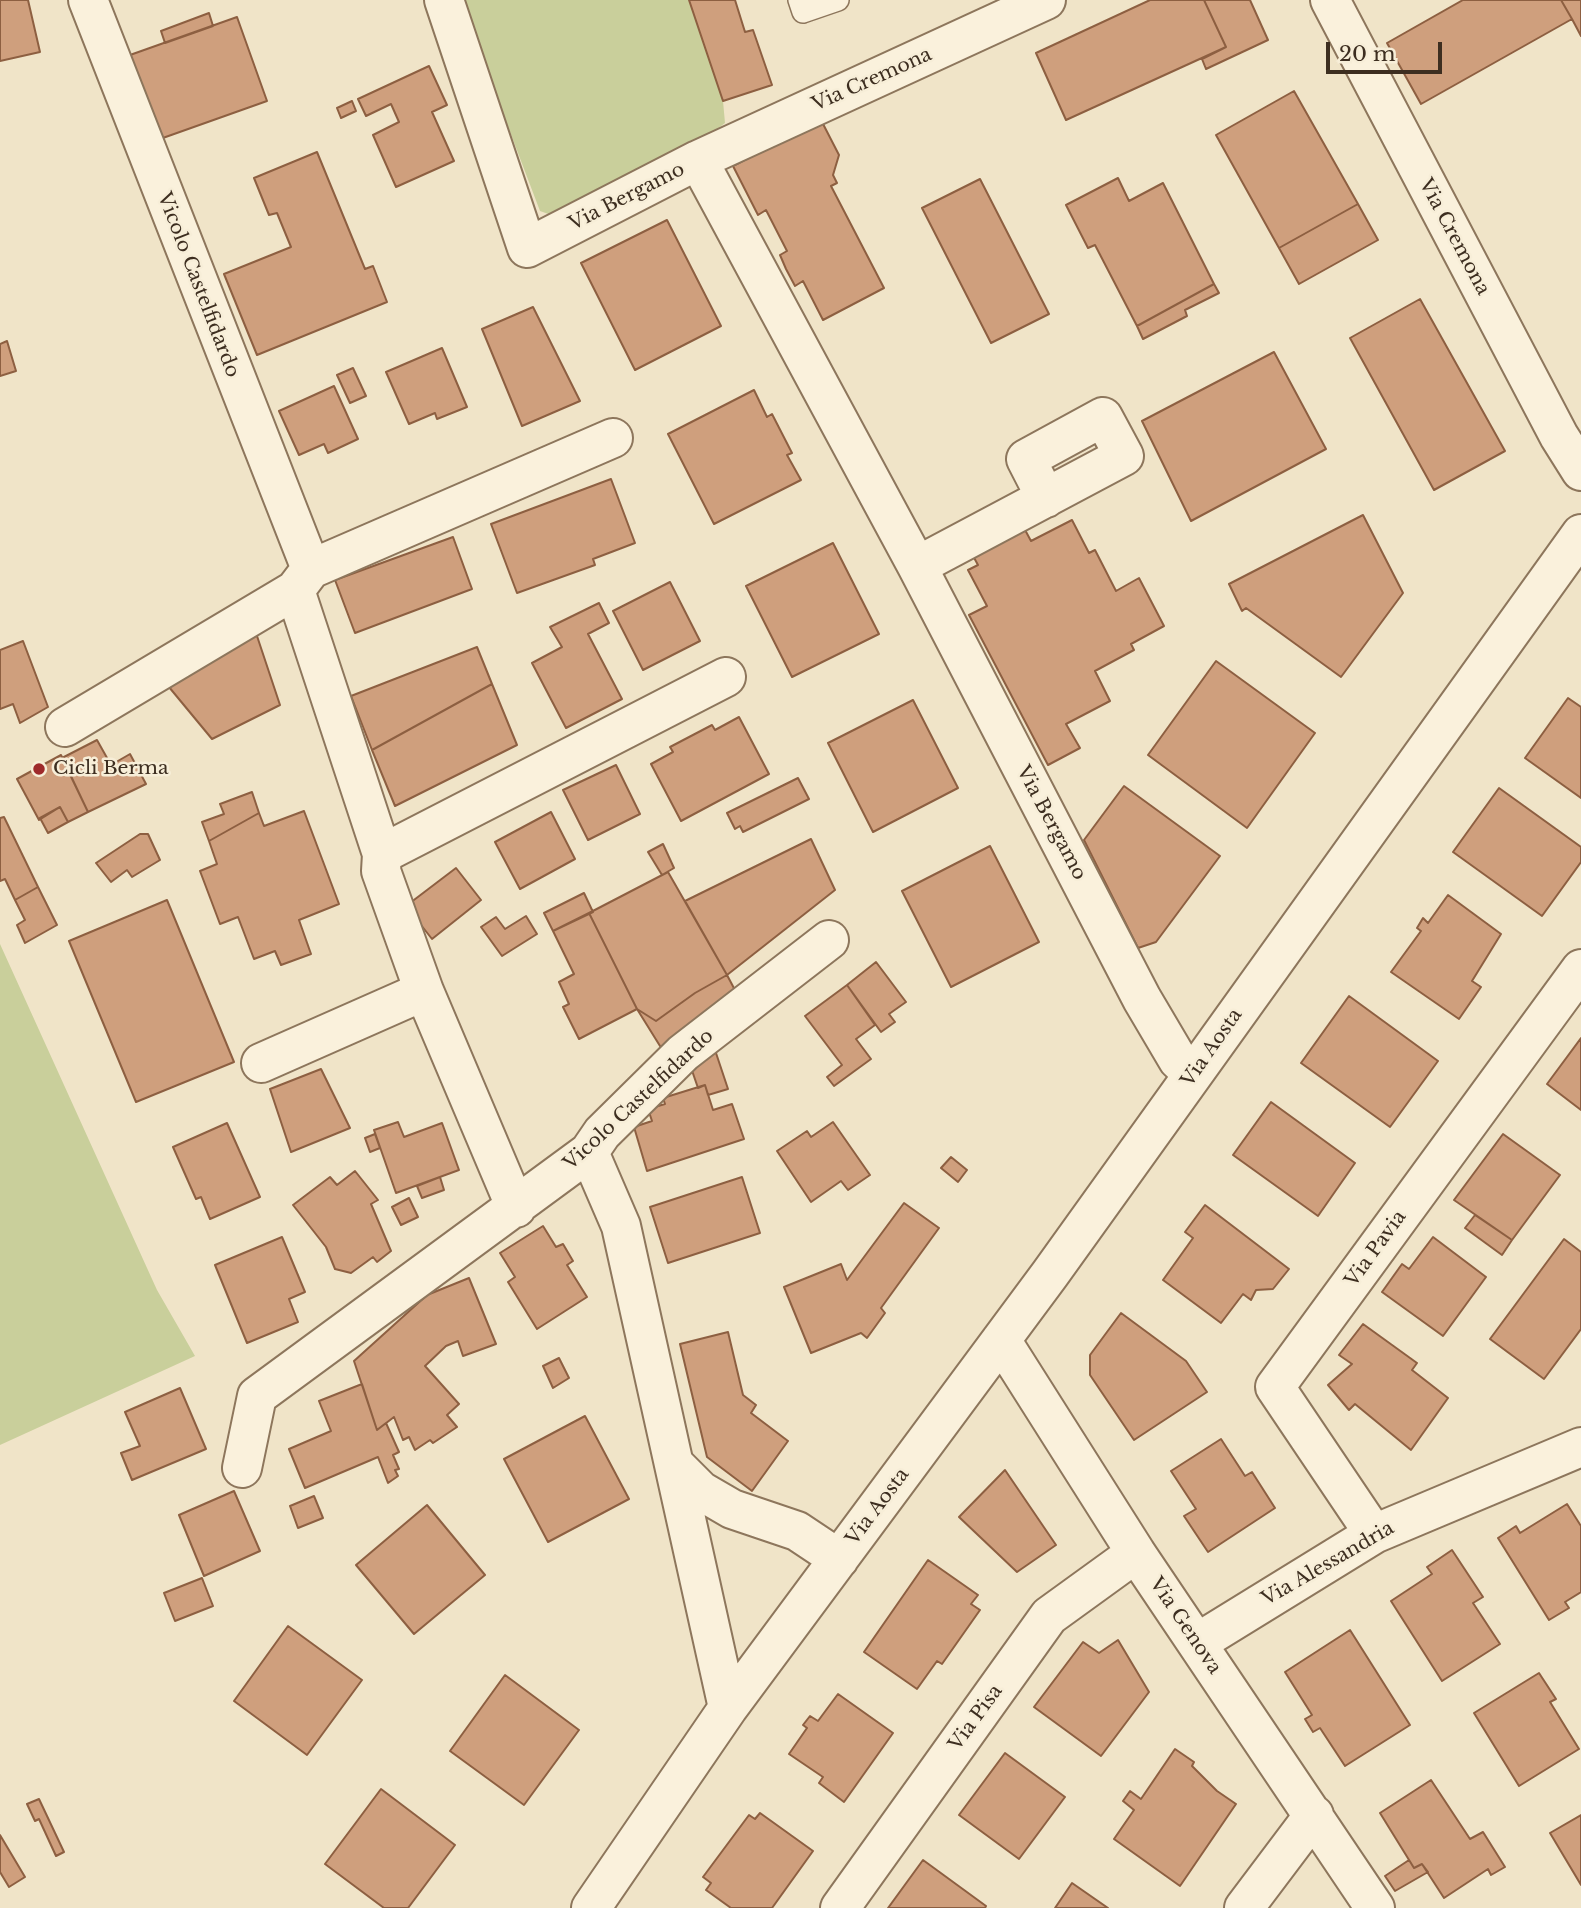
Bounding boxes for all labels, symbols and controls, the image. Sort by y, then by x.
scale bar [1329,28,1444,72]
text: 20 m [1339,41,1396,67]
street label: Via Cremona [809,43,935,117]
street label: Via Bergamo [566,158,688,236]
street label: Via Cremona [1414,175,1494,299]
street label: Vicolo Castelfidardo [152,189,244,381]
place label: Cicli Berma [53,758,168,780]
marker: Cicli Berma [31,761,47,777]
street label: Via Bergamo [1011,762,1091,884]
street label: Via Aosta [1177,1004,1247,1092]
street label: Vicolo Castelfidardo [559,1025,719,1175]
street label: Via Pavia [1341,1206,1411,1292]
street label: Via Aosta [842,1464,914,1550]
street label: Via Alessandria [1258,1517,1398,1611]
street label: Via Genova [1144,1573,1226,1679]
street label: Via Pisa [944,1681,1008,1755]

